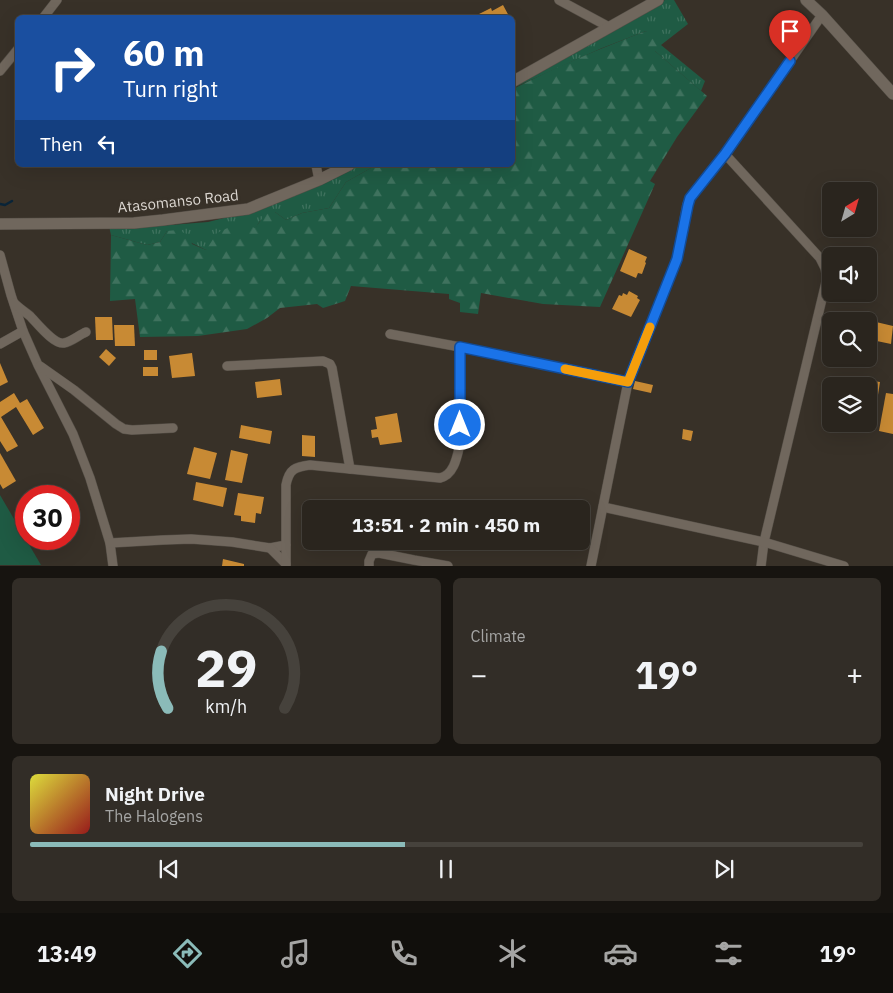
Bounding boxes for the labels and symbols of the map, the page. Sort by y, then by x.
pin [769,10,811,61]
north arrow [822,182,878,238]
street label: Atasomanso Road [116,185,240,217]
position arrow [433,398,485,450]
speed limit sign: 30 [15,485,80,550]

